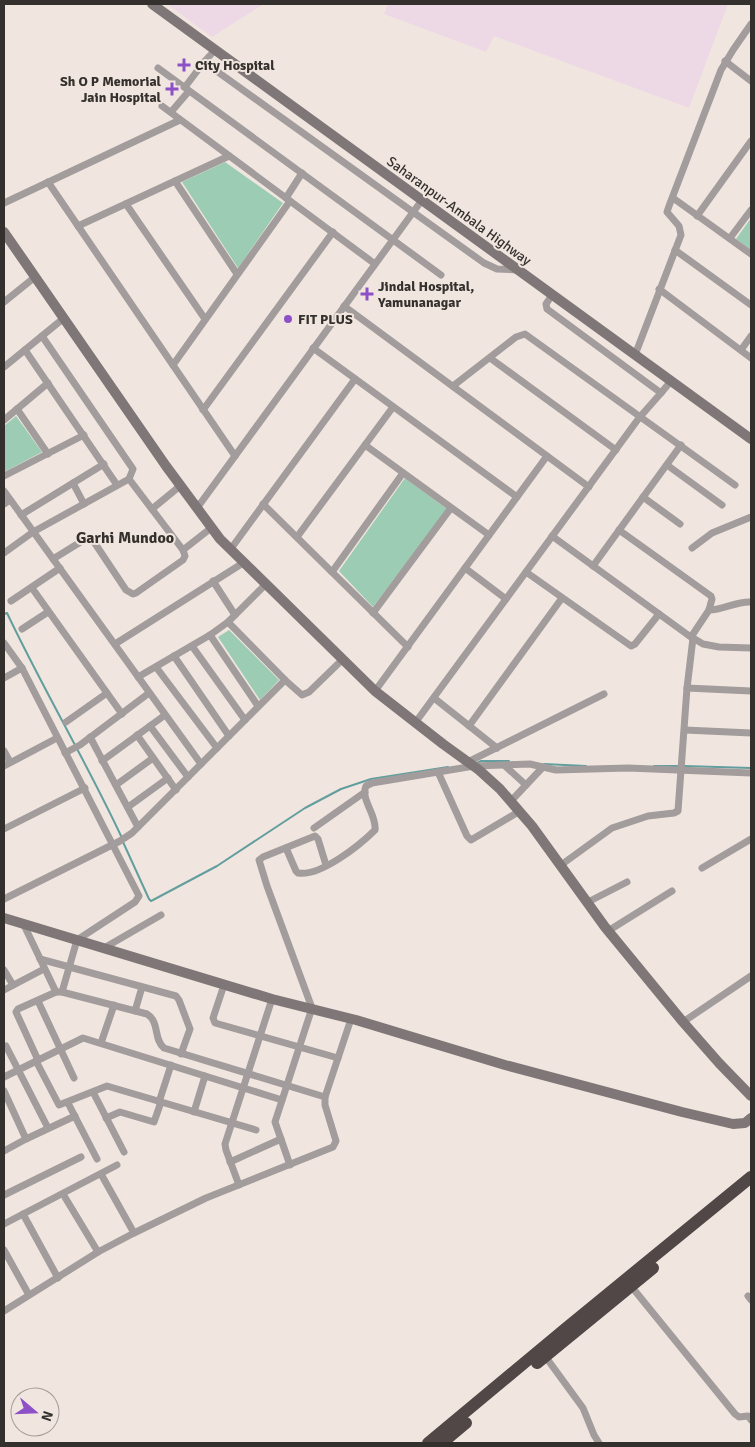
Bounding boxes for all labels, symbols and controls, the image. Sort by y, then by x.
place label: City Hospital [195,57,275,74]
marker: City Hospital [177,58,191,72]
place label: Sh O P Memorial Jain Hospital [60,73,162,106]
marker: Sh O P Memorial Jain Hospital [165,82,179,96]
street label: Saharanpur-Ambala Highway [383,153,535,269]
place label: Jindal Hospital, Yamunanagar [377,278,474,311]
marker: Jindal Hospital, Yamunanagar [360,287,374,301]
place label: FIT PLUS [298,311,353,328]
marker: FIT PLUS [282,313,294,325]
district label: Garhi Mundoo [76,528,174,548]
north arrow [10,1387,60,1437]
text: N [37,1409,56,1423]

